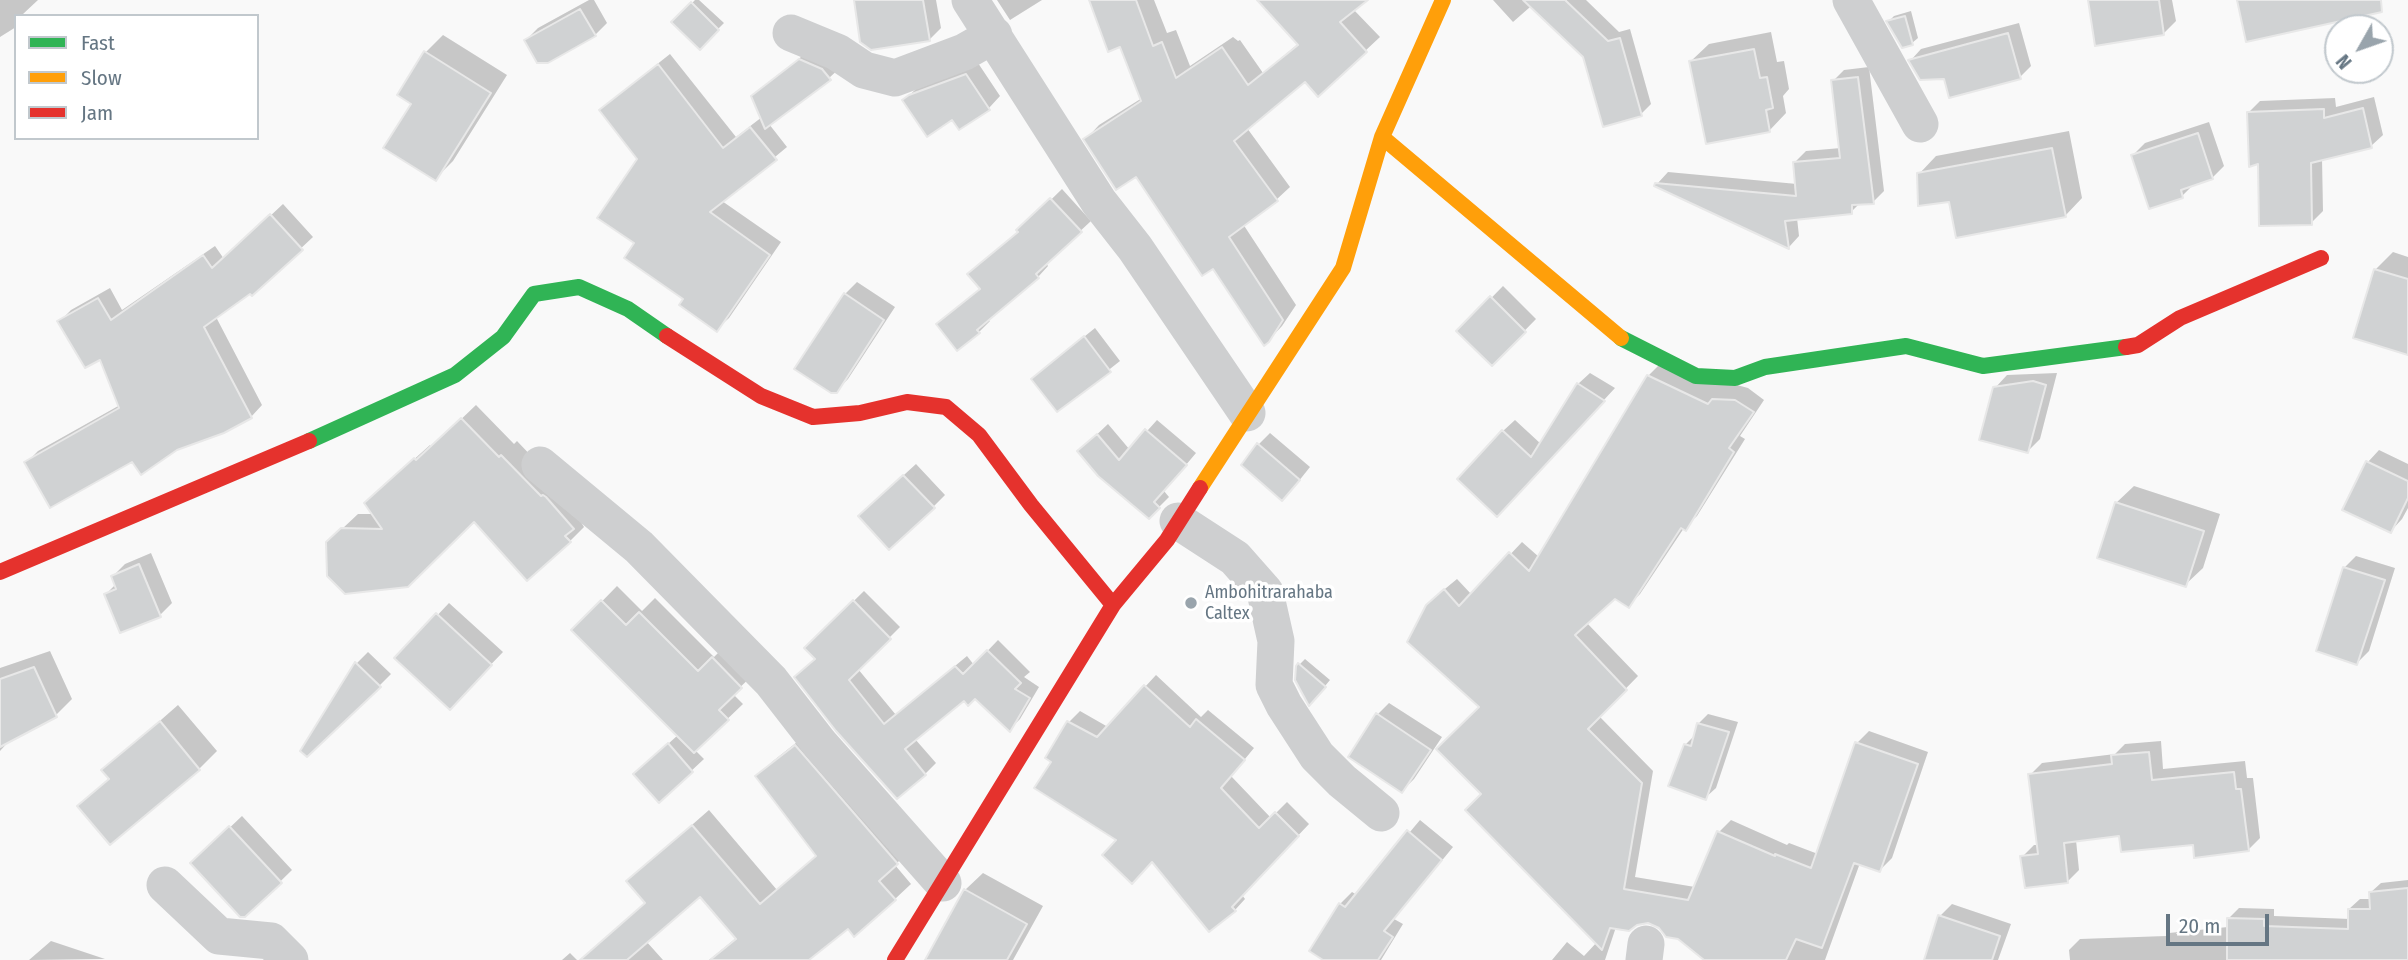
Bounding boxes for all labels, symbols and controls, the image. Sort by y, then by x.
legend [14,14,259,140]
north arrow [2324,14,2394,84]
text: Fast [81,30,115,56]
text: N [2332,50,2357,73]
text: Slow [81,65,122,91]
text: Jam [81,100,113,126]
place label: Ambohitrarahaba Caltex [1205,582,1333,624]
marker: Ambohitrarahaba Caltex [1183,595,1199,611]
scale bar [2170,900,2273,944]
text: 20 m [2179,913,2220,939]

